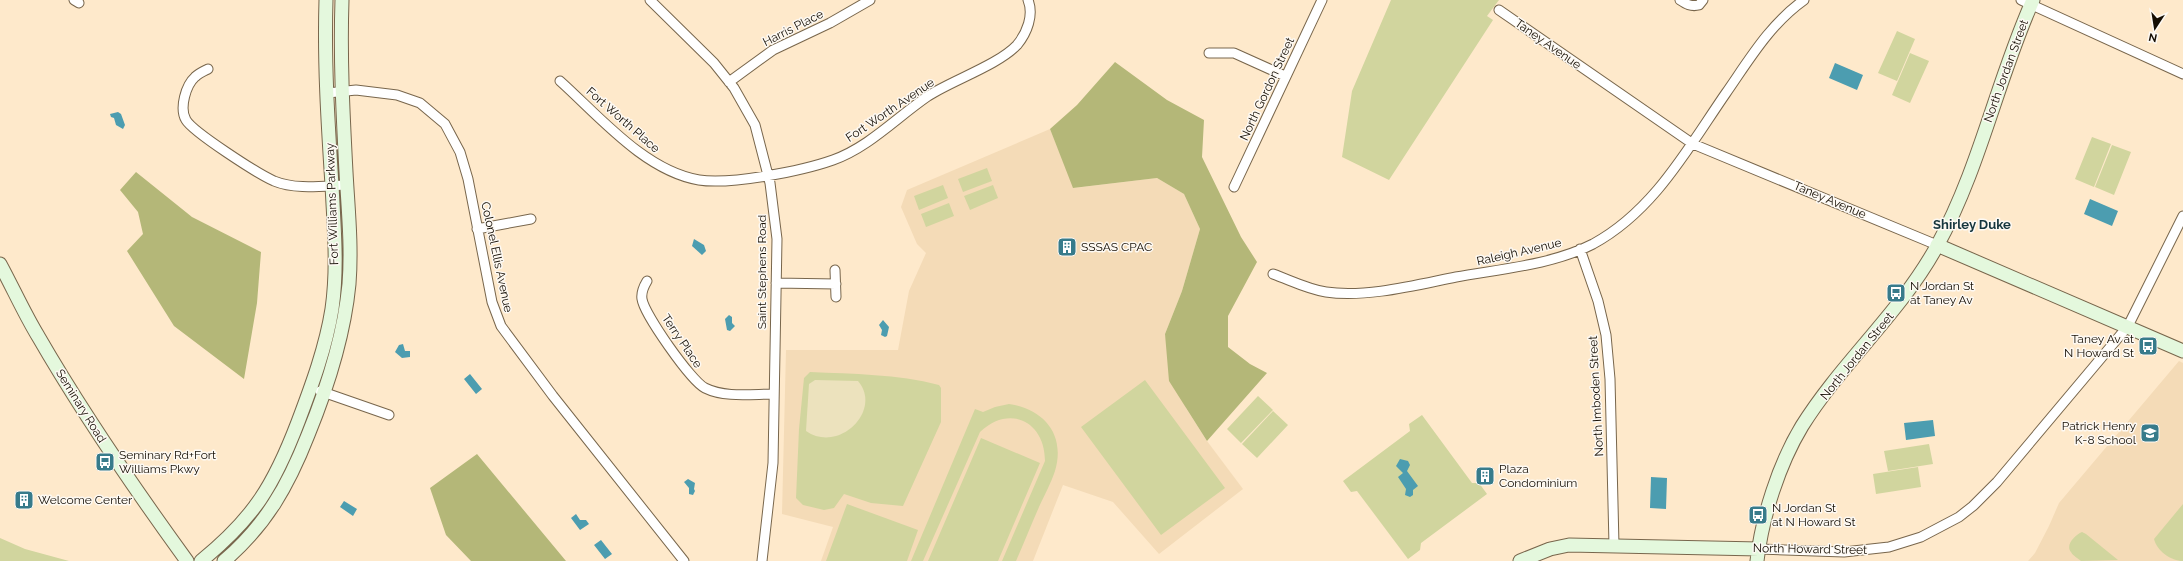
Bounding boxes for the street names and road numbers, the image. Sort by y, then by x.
street label: Harris Place [760,7,826,49]
street label: Taney Avenue [1512,16,1584,72]
street label: North Jordan Street [1981,18,2031,124]
street label: North Gordon Street [1237,35,1297,143]
street label: Fort Worth Avenue [843,75,937,145]
street label: Fort Worth Place [583,84,663,156]
street label: Fort Williams Parkway [323,142,341,265]
street label: Taney Avenue [1792,178,1868,222]
street label: Colonel Ellis Avenue [478,200,516,314]
street label: Saint Stephens Road [755,215,769,329]
street label: Raleigh Avenue [1475,235,1563,269]
street label: North Jordan Street [1817,309,1897,403]
street label: Terry Place [659,312,705,370]
street label: North Imboden Street [1586,335,1606,457]
street label: Seminary Road [53,367,109,445]
street label: North Howard Street [1753,541,1867,557]

